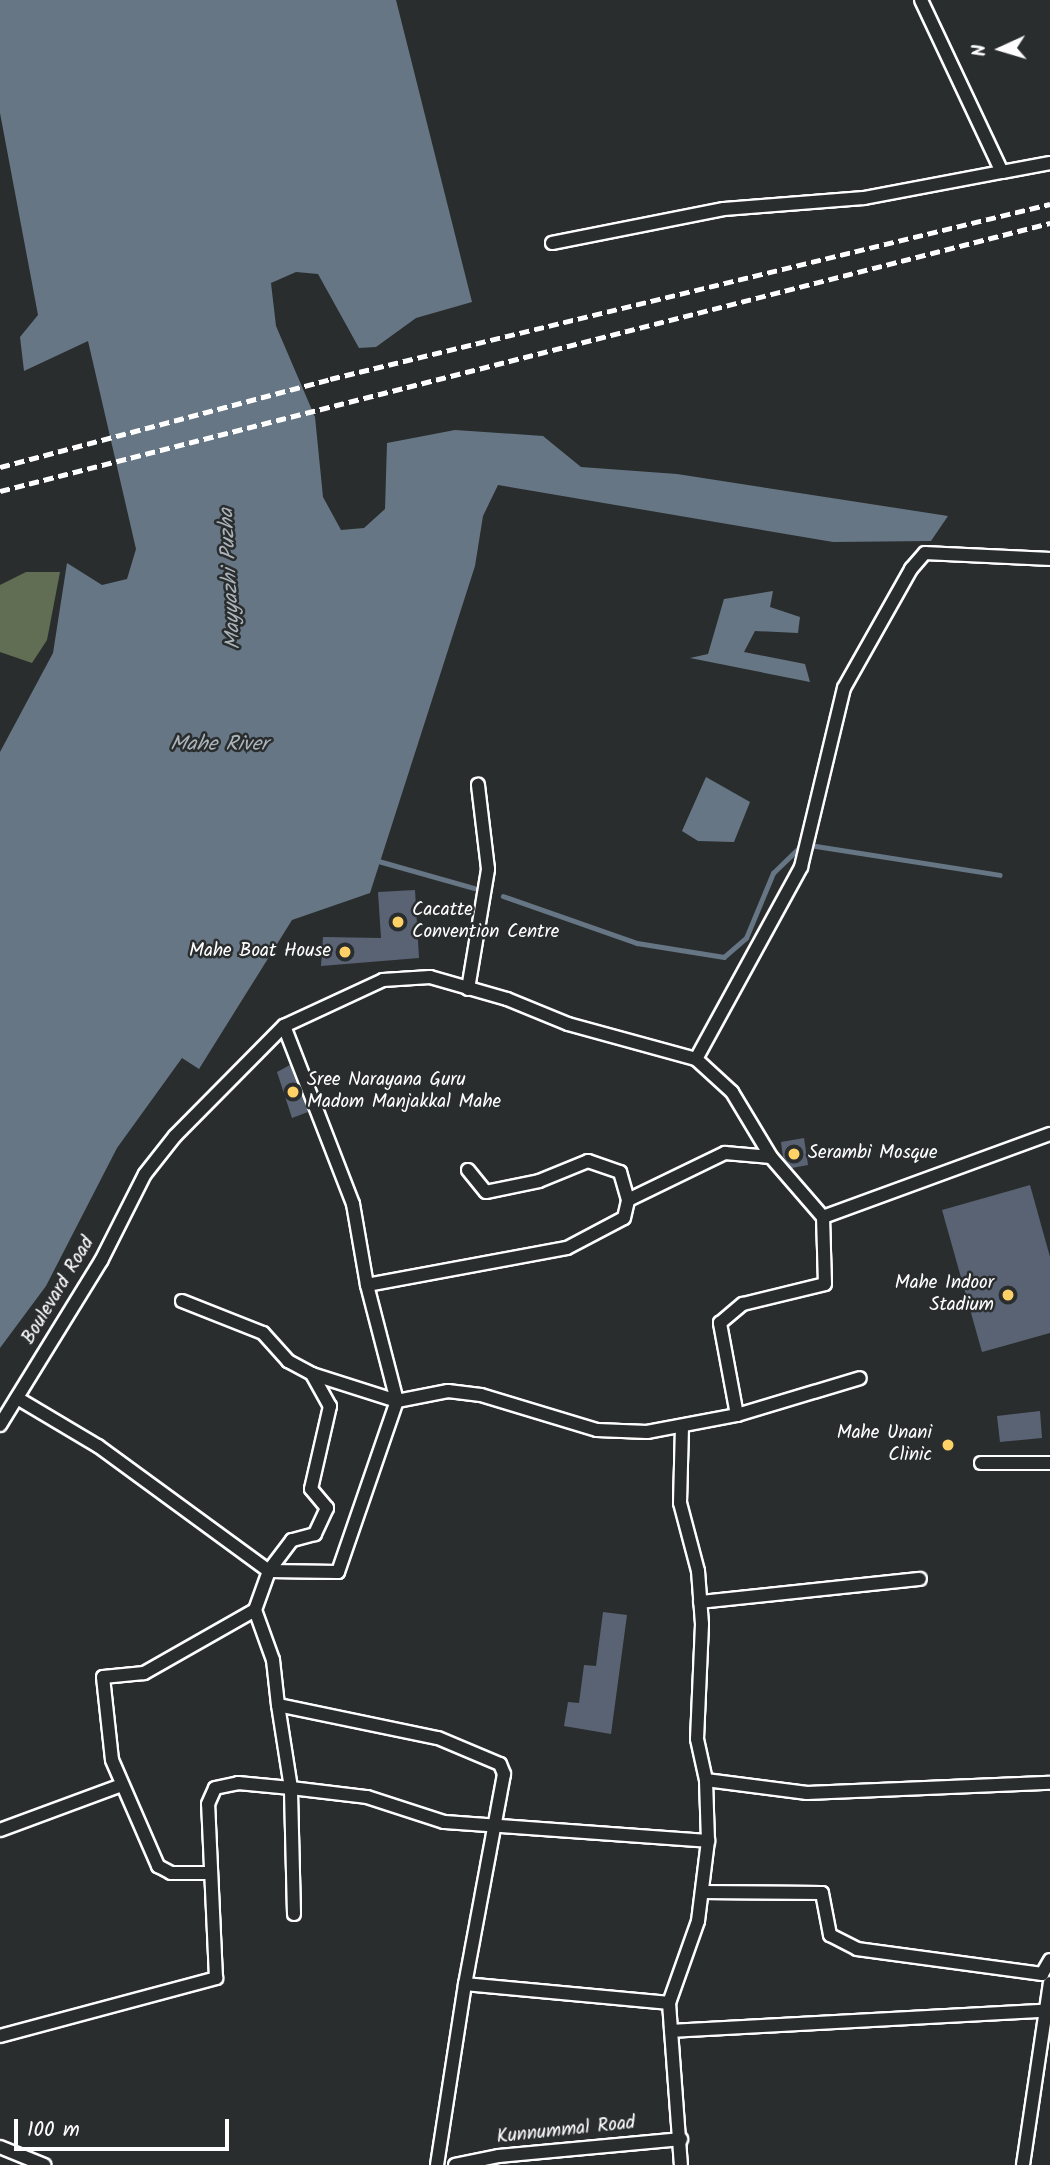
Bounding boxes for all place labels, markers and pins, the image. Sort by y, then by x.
place label: Cacatte Convention Centre [412,900,559,944]
marker: Cacatte Convention Centre [390,914,406,930]
place label: Mahe Boat House [189,941,331,963]
marker: Mahe Boat House [337,944,353,960]
place label: Sree Narayana Guru Madom Manjakkal Mahe [307,1070,501,1114]
marker: Sree Narayana Guru Madom Manjakkal Mahe [285,1084,301,1100]
place label: Serambi Mosque [808,1143,937,1165]
marker: Serambi Mosque [786,1146,802,1162]
place label: Mahe Indoor Stadium [895,1273,994,1317]
marker: Mahe Indoor Stadium [1000,1287,1016,1303]
place label: Mahe Unani Clinic [837,1423,932,1467]
marker: Mahe Unani Clinic [938,1435,958,1455]

